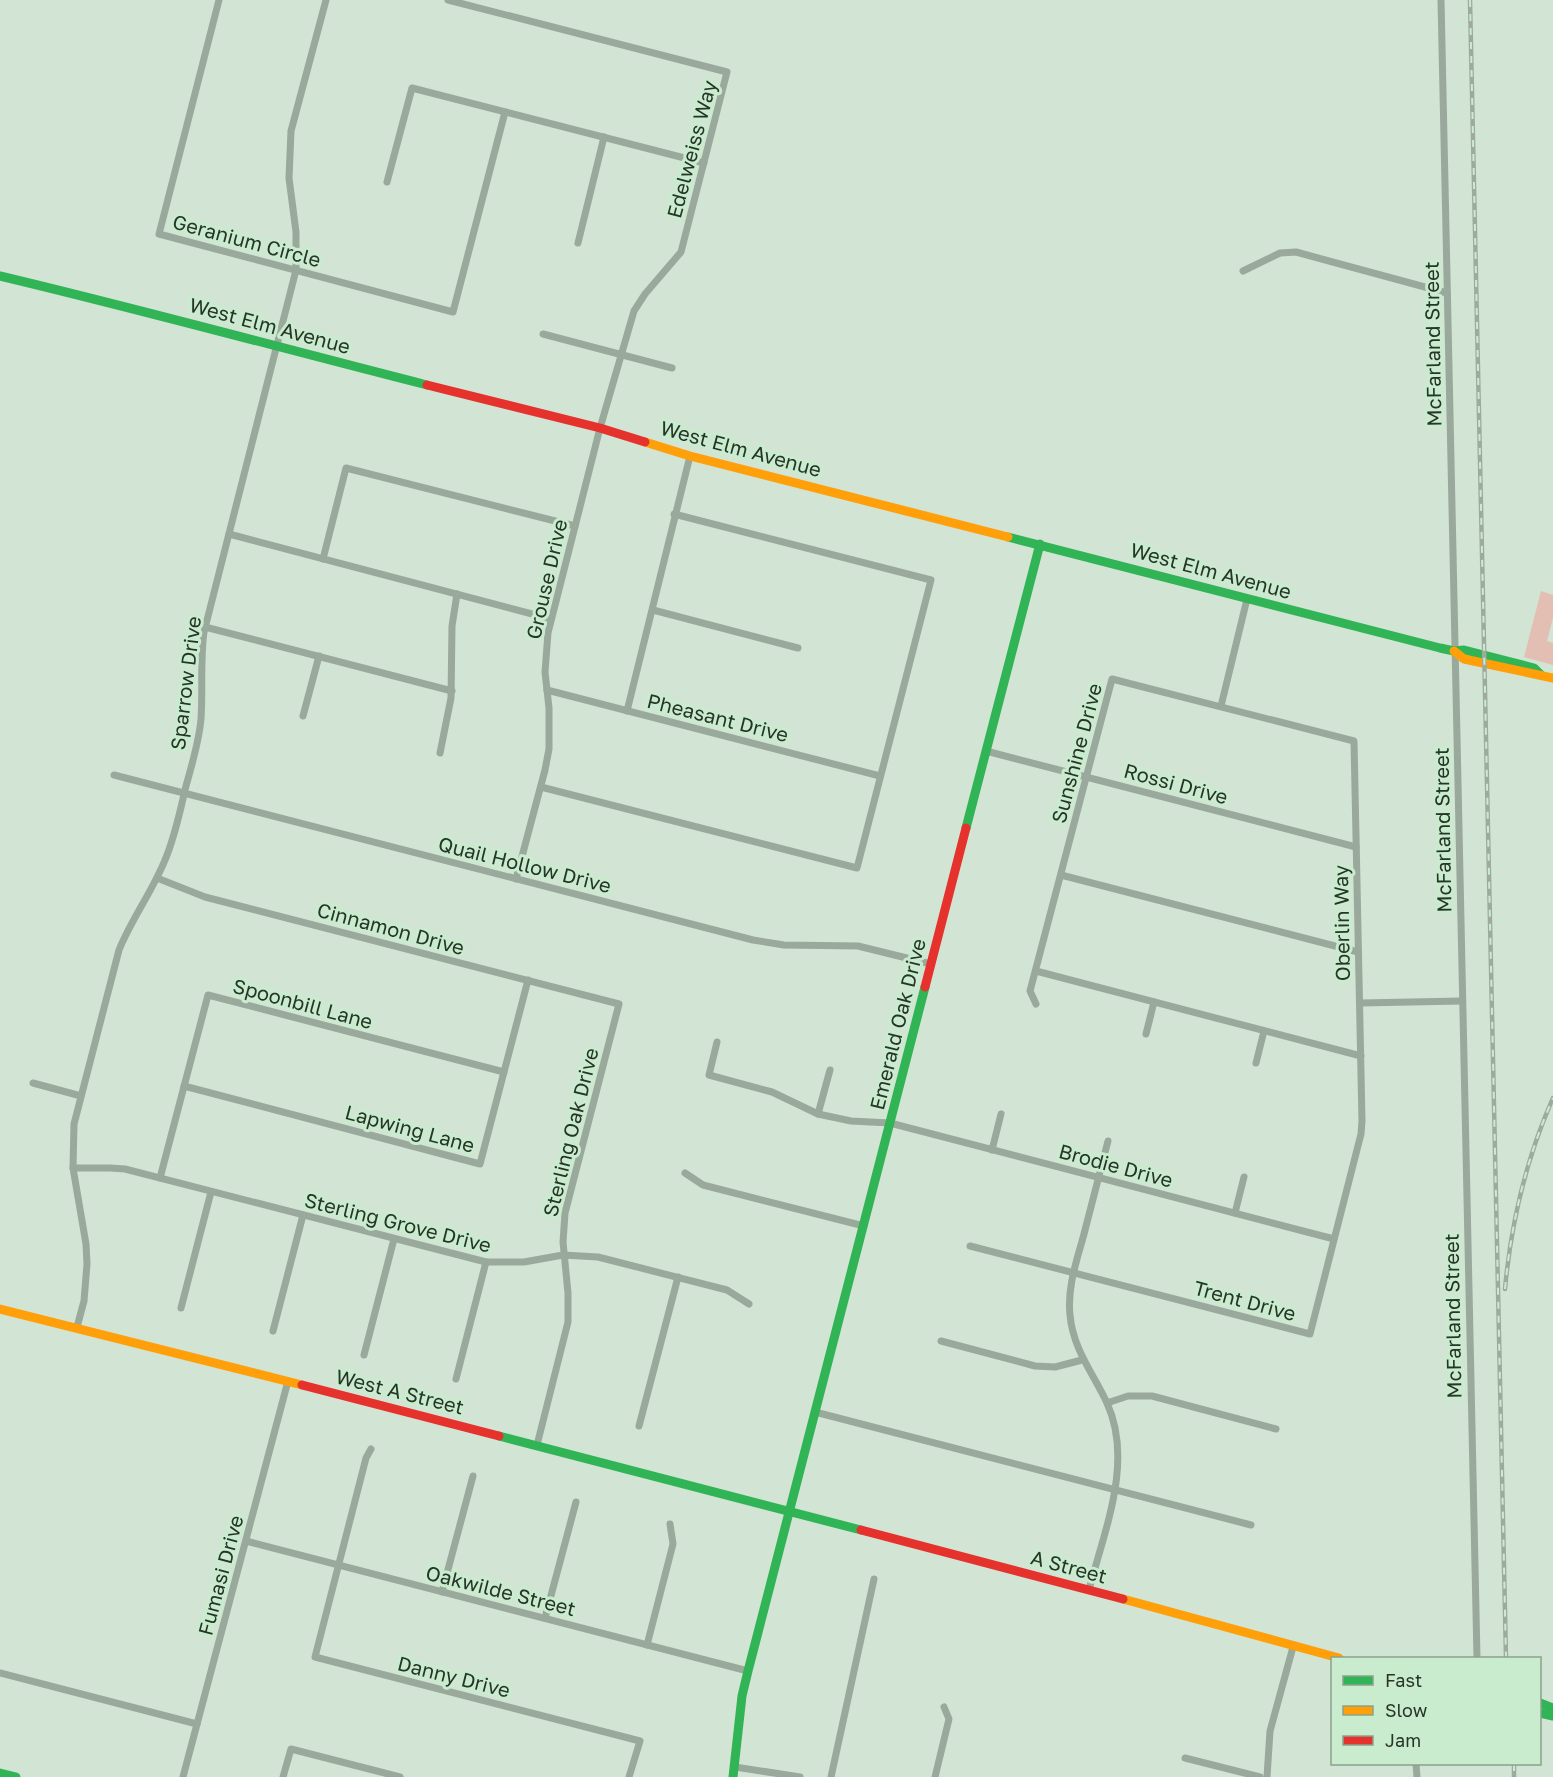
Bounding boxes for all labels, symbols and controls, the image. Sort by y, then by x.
street label: Edelweiss Way [661,77,721,221]
street label: Geranium Circle [170,209,324,271]
street label: McFarland Street [1419,261,1445,427]
street label: West Elm Avenue [187,292,353,358]
street label: West Elm Avenue [658,415,824,481]
street label: Grouse Drive [521,517,571,641]
street label: West Elm Avenue [1128,537,1294,603]
street label: Sparrow Drive [165,615,205,751]
street label: Sunshine Drive [1046,680,1106,826]
street label: Pheasant Drive [645,688,791,746]
street label: McFarland Street [1429,747,1455,913]
street label: Rossi Drive [1121,758,1231,808]
street label: Quail Hollow Drive [436,831,614,897]
street label: Oberlin Way [1328,865,1354,981]
street label: Cinnamon Drive [315,897,467,959]
street label: Emerald Oak Drive [864,936,930,1112]
street label: Spoonbill Lane [231,973,375,1033]
street label: Sterling Oak Drive [537,1045,603,1219]
street label: Lapwing Lane [343,1099,477,1157]
street label: Brodie Drive [1056,1138,1176,1192]
street label: Sterling Grove Drive [302,1187,494,1257]
street label: McFarland Street [1439,1233,1465,1399]
street label: Trent Drive [1191,1275,1299,1325]
street label: West A Street [333,1363,467,1419]
street label: Fumasi Drive [192,1512,248,1638]
street label: A Street [1028,1544,1110,1588]
street label: Oakwilde Street [424,1560,578,1620]
street label: Danny Drive [395,1650,513,1702]
legend [1331,1657,1541,1765]
text: Fast [1385,1669,1422,1691]
text: Slow [1385,1699,1428,1721]
text: Jam [1385,1729,1421,1751]

